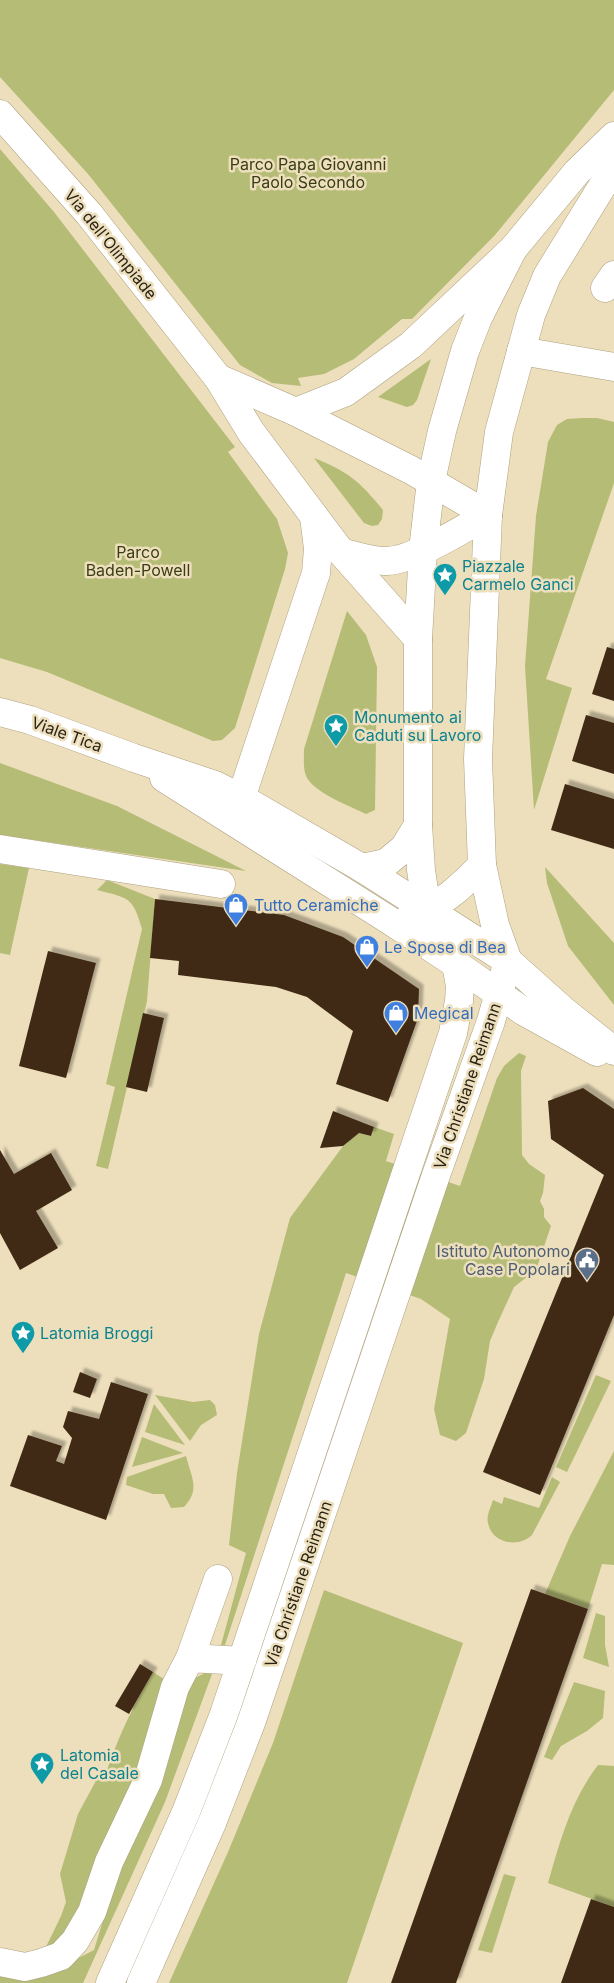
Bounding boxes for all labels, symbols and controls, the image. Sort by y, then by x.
park label: Parco Papa Giovanni Paolo Secondo [230,154,386,192]
street label: Via dell'Olimpiade [60,185,162,303]
park label: Parco Baden-Powell [86,542,190,580]
place label: Piazzale Carmelo Ganci [462,556,574,594]
place icon: Piazzale Carmelo Ganci [432,562,458,596]
place label: Monumento ai Caduti su Lavoro [354,707,481,745]
street label: Viale Tica [29,712,105,756]
place icon: Monumento ai Caduti su Lavoro [323,713,349,747]
shop icon: Tutto Ceramiche [223,892,249,926]
place label: Tutto Ceramiche [254,895,378,915]
shop icon: Le Spose di Bea [354,934,380,968]
place label: Le Spose di Bea [384,937,506,957]
shop icon: Megical [383,1000,409,1034]
street label: Via Christiane Reimann [429,1000,505,1172]
place label: Megical [414,1003,474,1023]
place label: Istituto Autonomo Case Popolari [436,1241,570,1279]
public building icon: Istituto Autonomo Case Popolari [574,1247,600,1281]
place icon: Latomia Broggi [10,1320,36,1354]
place label: Latomia Broggi [40,1323,153,1343]
street label: Via Christiane Reimann [260,1498,336,1670]
place label: Latomia del Casale [60,1745,139,1783]
place icon: Latomia del Casale [29,1751,55,1785]

